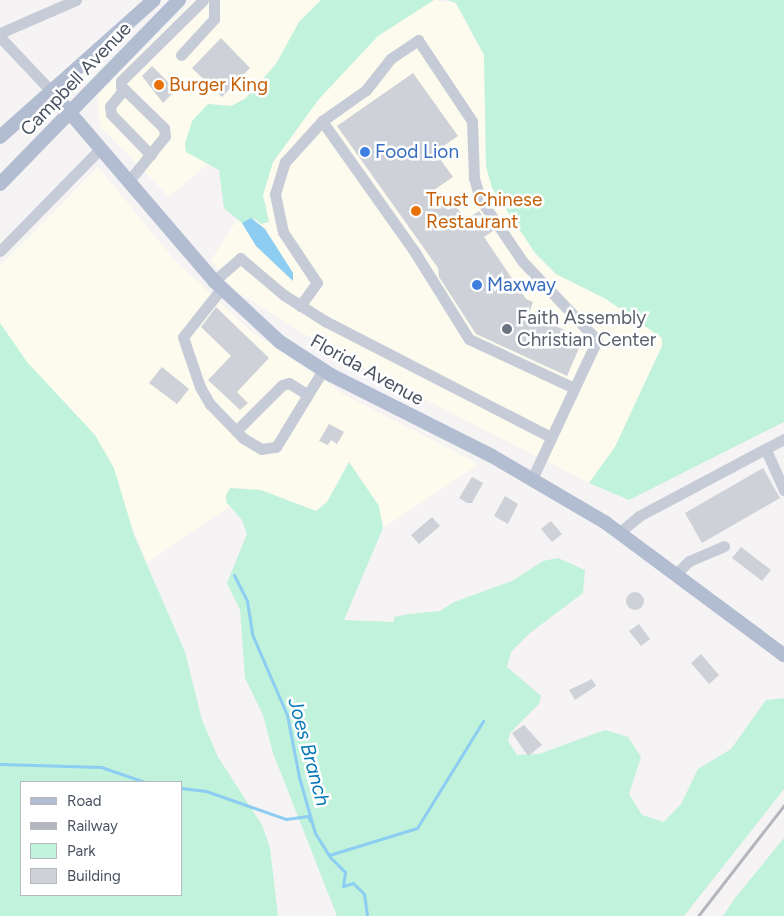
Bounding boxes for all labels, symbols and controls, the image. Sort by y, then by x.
street label: Campbell Avenue [16,17,136,141]
place label: Burger King [169,74,268,96]
marker: Burger King [153,79,165,91]
place label: Food Lion [375,141,459,163]
marker: Food Lion [359,146,371,158]
place label: Trust Chinese Restaurant [426,189,542,233]
marker: Trust Chinese Restaurant [410,205,422,217]
place label: Maxway [487,274,556,296]
marker: Maxway [471,279,483,291]
place label: Faith Assembly Christian Center [517,307,656,351]
marker: Faith Assembly Christian Center [501,323,513,335]
street label: Florida Avenue [306,329,428,411]
water label: Joes Branch [283,695,335,809]
legend [20,781,182,896]
text: Road [67,792,102,810]
text: Railway [67,817,118,835]
text: Park [67,842,96,860]
text: Building [67,867,121,885]

